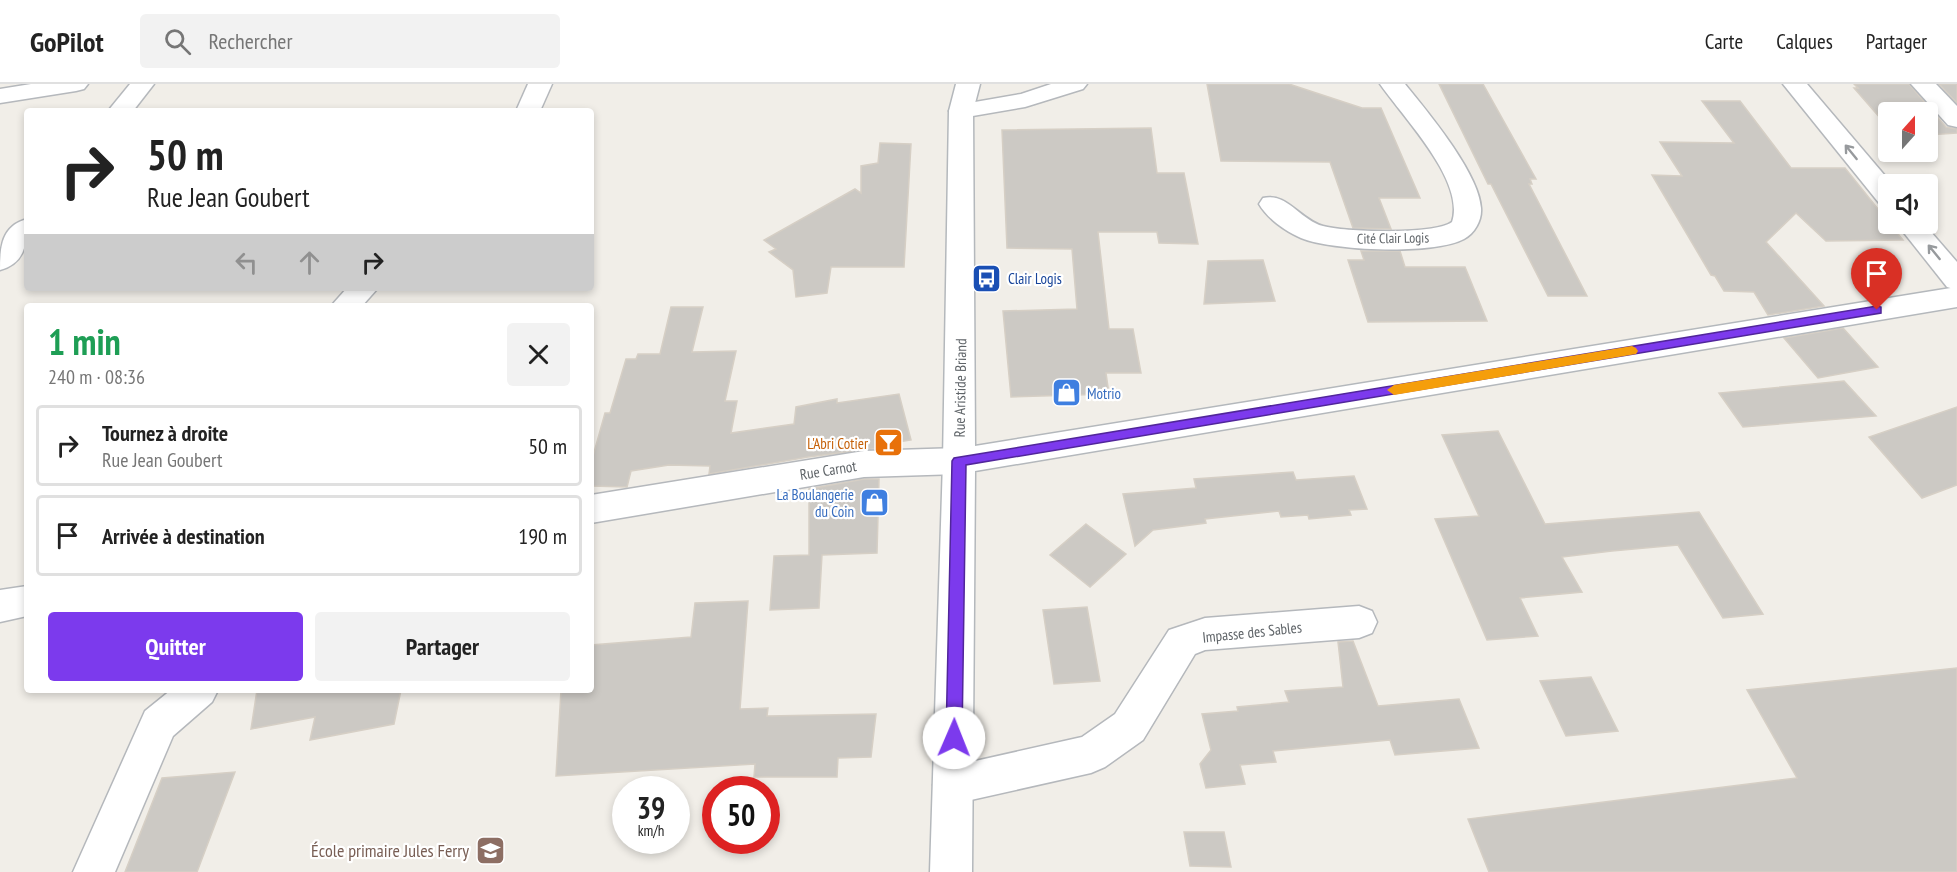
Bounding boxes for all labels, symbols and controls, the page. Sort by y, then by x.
search box [140,14,560,68]
text: GoPilot [30,23,104,60]
icon: search [161,25,194,58]
text: Rechercher [209,27,292,55]
text: Carte [1705,28,1743,55]
text: Calques [1776,28,1833,55]
text: Partager [1866,28,1927,55]
north arrow [1878,102,1938,162]
map controls [1878,102,1938,234]
text: 50 m [147,127,224,182]
icon: right [48,132,126,210]
one-way arrow [1845,144,1858,160]
button: sound [1878,174,1938,234]
text: Rue Jean Goubert [147,180,310,214]
street label: Cité Clair Logis [1357,228,1429,248]
one-way arrow [1927,244,1940,260]
icon: left [230,246,263,279]
icon: ahead [293,246,326,279]
icon: right [356,246,389,279]
pin [1851,248,1902,310]
icon: arrive [1860,257,1893,290]
bus stop icon: Clair Logis [971,262,1003,294]
place label: Clair Logis [1008,269,1062,288]
text: 1 min [48,318,121,365]
button: close [507,323,570,386]
street label: Rue Aristide Briand [950,338,970,438]
text: 240 m · 08:36 [48,364,145,390]
shop icon: Motrio [1050,377,1082,409]
place label: Motrio [1087,384,1121,403]
text: Tournez à droite [102,419,228,447]
bar icon: L'Abri Cotier [873,427,905,459]
icon: right [51,429,84,462]
text: 50 m [528,432,567,460]
place label: L'Abri Cotier [807,434,869,453]
text: Rue Jean Goubert [102,447,222,473]
street label: Rue Carnot [798,456,858,484]
place label: La Boulangerie du Coin [776,485,854,521]
shop icon: La Boulangerie du Coin [859,487,891,519]
icon: arrive [51,519,84,552]
text: Arrivée à destination [102,522,265,550]
text: 190 m [518,522,567,550]
button: Quitter [48,612,303,681]
button: Partager [315,612,570,681]
street label: Impasse des Sables [1201,617,1303,647]
position arrow [922,706,986,770]
speed limit sign: 50 [702,776,780,854]
text: 39 [637,788,665,827]
text: km/h [638,821,664,840]
school or university icon: École primaire Jules Ferry [474,834,506,866]
place label: École primaire Jules Ferry [311,839,469,862]

